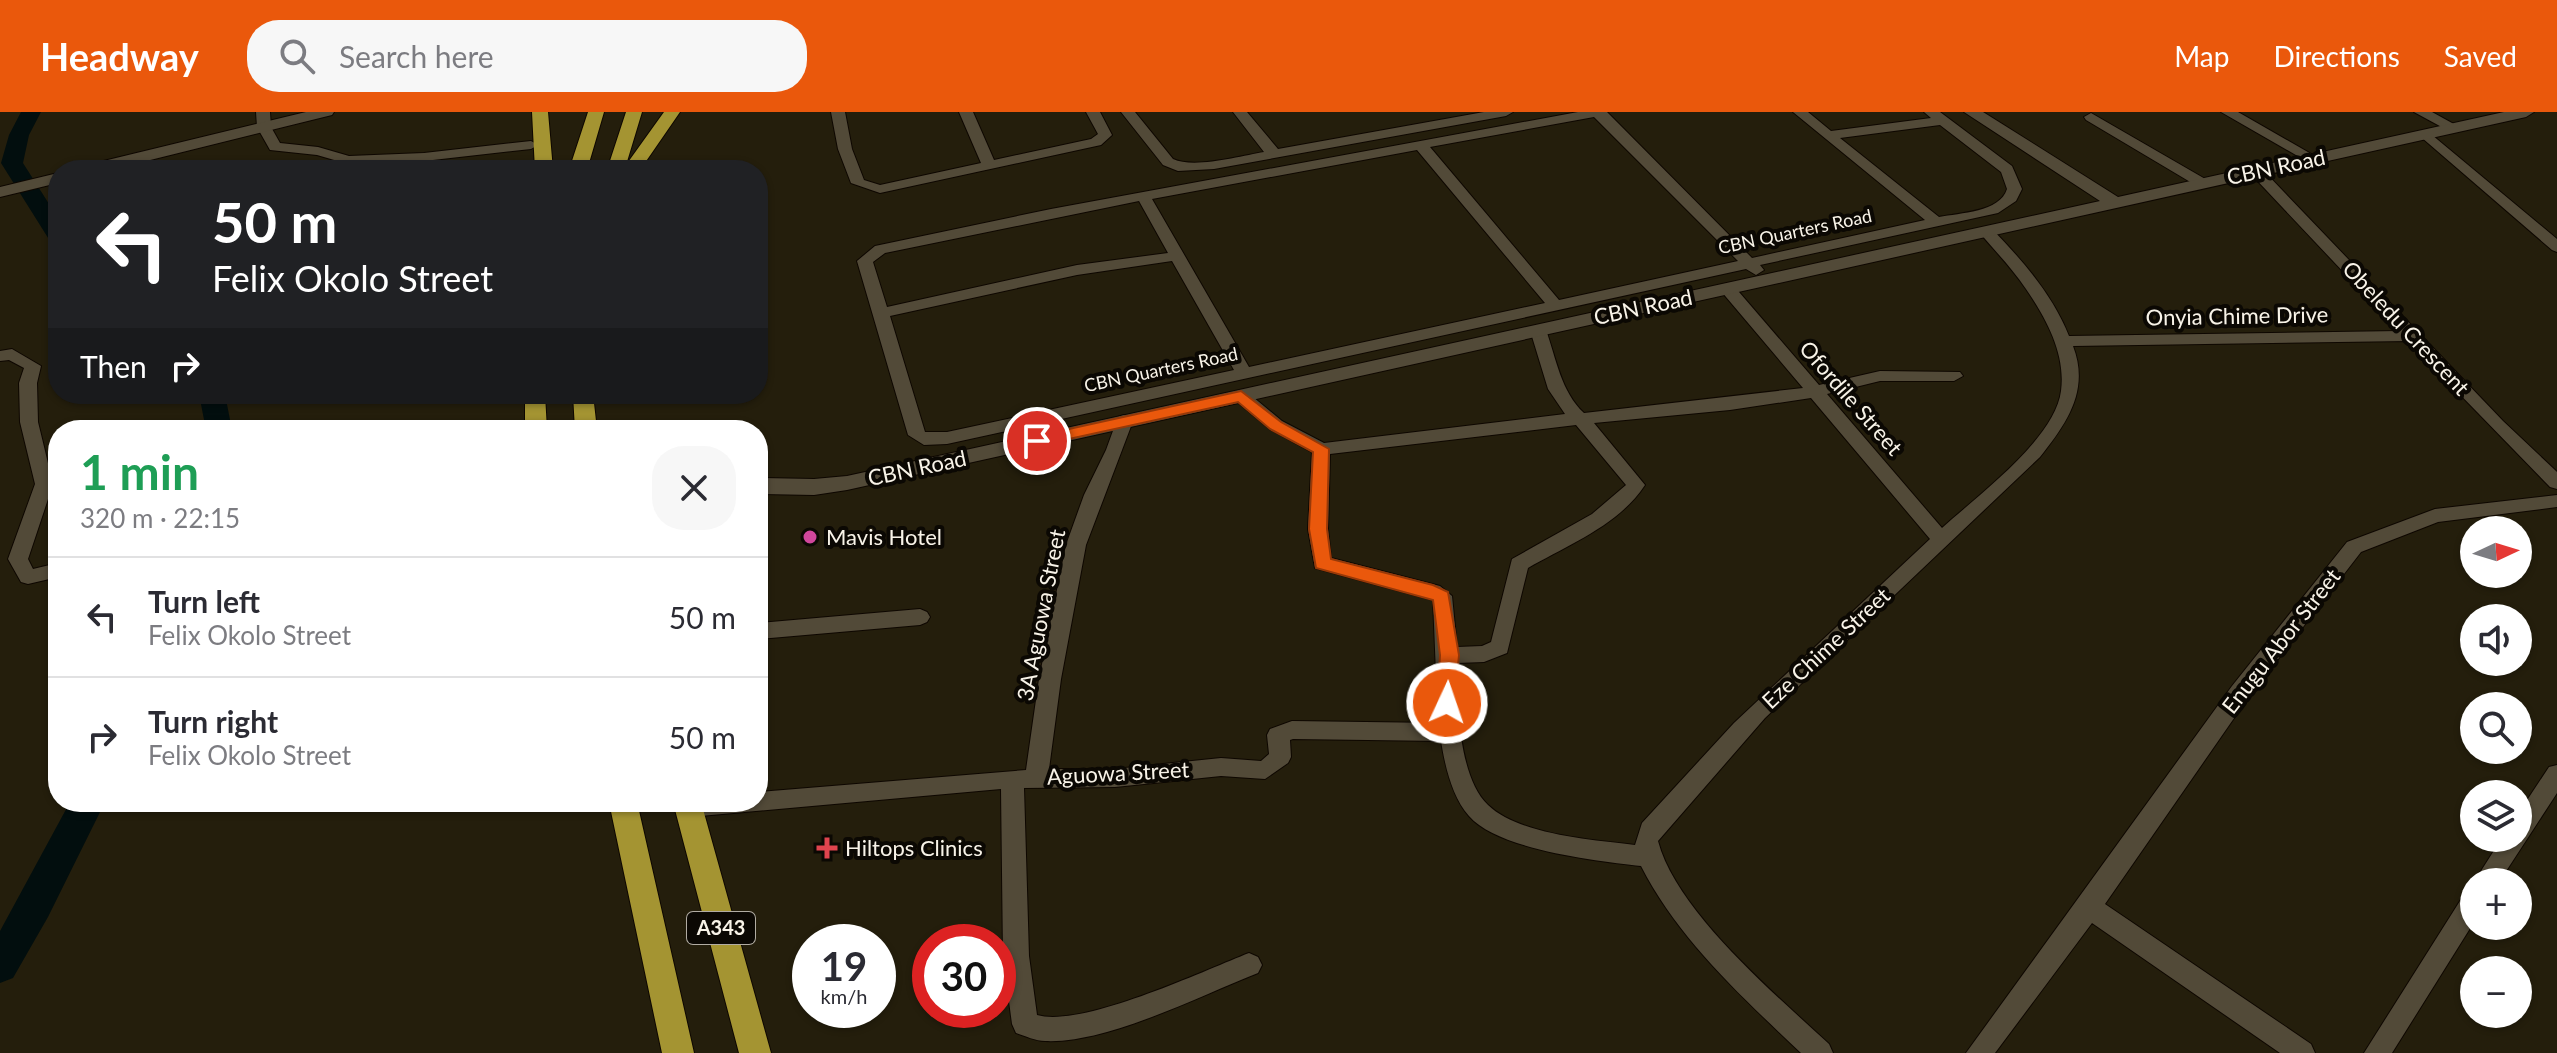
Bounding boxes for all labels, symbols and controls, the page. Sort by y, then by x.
search box [247,20,807,92]
text: Headway [40,33,199,79]
icon: search [275,34,319,78]
text: Search here [339,38,494,74]
text: Map [2174,39,2229,73]
text: Directions [2273,39,2400,73]
text: Saved [2444,39,2517,73]
street label: CBN Road [2224,143,2328,190]
text: 50 m [212,188,337,255]
icon: left [80,192,184,296]
street label: CBN Quarters Road [1716,204,1874,258]
street label: Obeledu Crescent [2337,255,2476,400]
text: Felix Okolo Street [212,256,493,300]
street label: CBN Road [1591,283,1695,330]
street label: Onyia Chime Drive [2145,300,2329,331]
street label: Ofordile Street [1794,335,1909,461]
street label: CBN Quarters Road [1082,342,1240,396]
icon: right [163,344,207,388]
text: Then [80,348,147,384]
pin [1003,407,1071,475]
icon: arrive [1015,419,1059,463]
text: 1 min [80,443,199,500]
street label: CBN Road [865,444,969,491]
button: close [652,446,736,530]
text: 320 m · 22:15 [80,502,240,534]
north arrow [2460,516,2532,588]
map controls [2460,516,2532,1028]
place label: Mavis Hotel [826,523,942,550]
street label: 3A Aguowa Street [1011,527,1070,703]
marker: Mavis Hotel [801,528,819,546]
street label: Enugu Abor Street [2216,563,2346,718]
street label: Eze Chime Street [1756,581,1895,714]
text: Turn left [148,583,260,619]
icon: left [80,595,124,639]
text: 50 m [669,599,736,635]
button: sound [2460,604,2532,676]
text: Felix Okolo Street [148,619,351,651]
position arrow [1405,661,1489,745]
button: search [2460,692,2532,764]
text: Turn right [148,703,278,739]
icon: right [80,715,124,759]
text: 50 m [669,719,736,755]
text: Felix Okolo Street [148,739,351,771]
street label: Aguowa Street [1046,755,1190,790]
button: layers [2460,780,2532,852]
place label: Hiltops Clinics [845,834,983,861]
marker: Hiltops Clinics [816,837,838,859]
button: + [2460,868,2532,940]
road number: A343 [687,912,755,944]
speed limit sign: 30 [912,924,1016,1028]
text: 19 [821,942,867,990]
button: − [2460,956,2532,1028]
text: km/h [821,984,867,1008]

